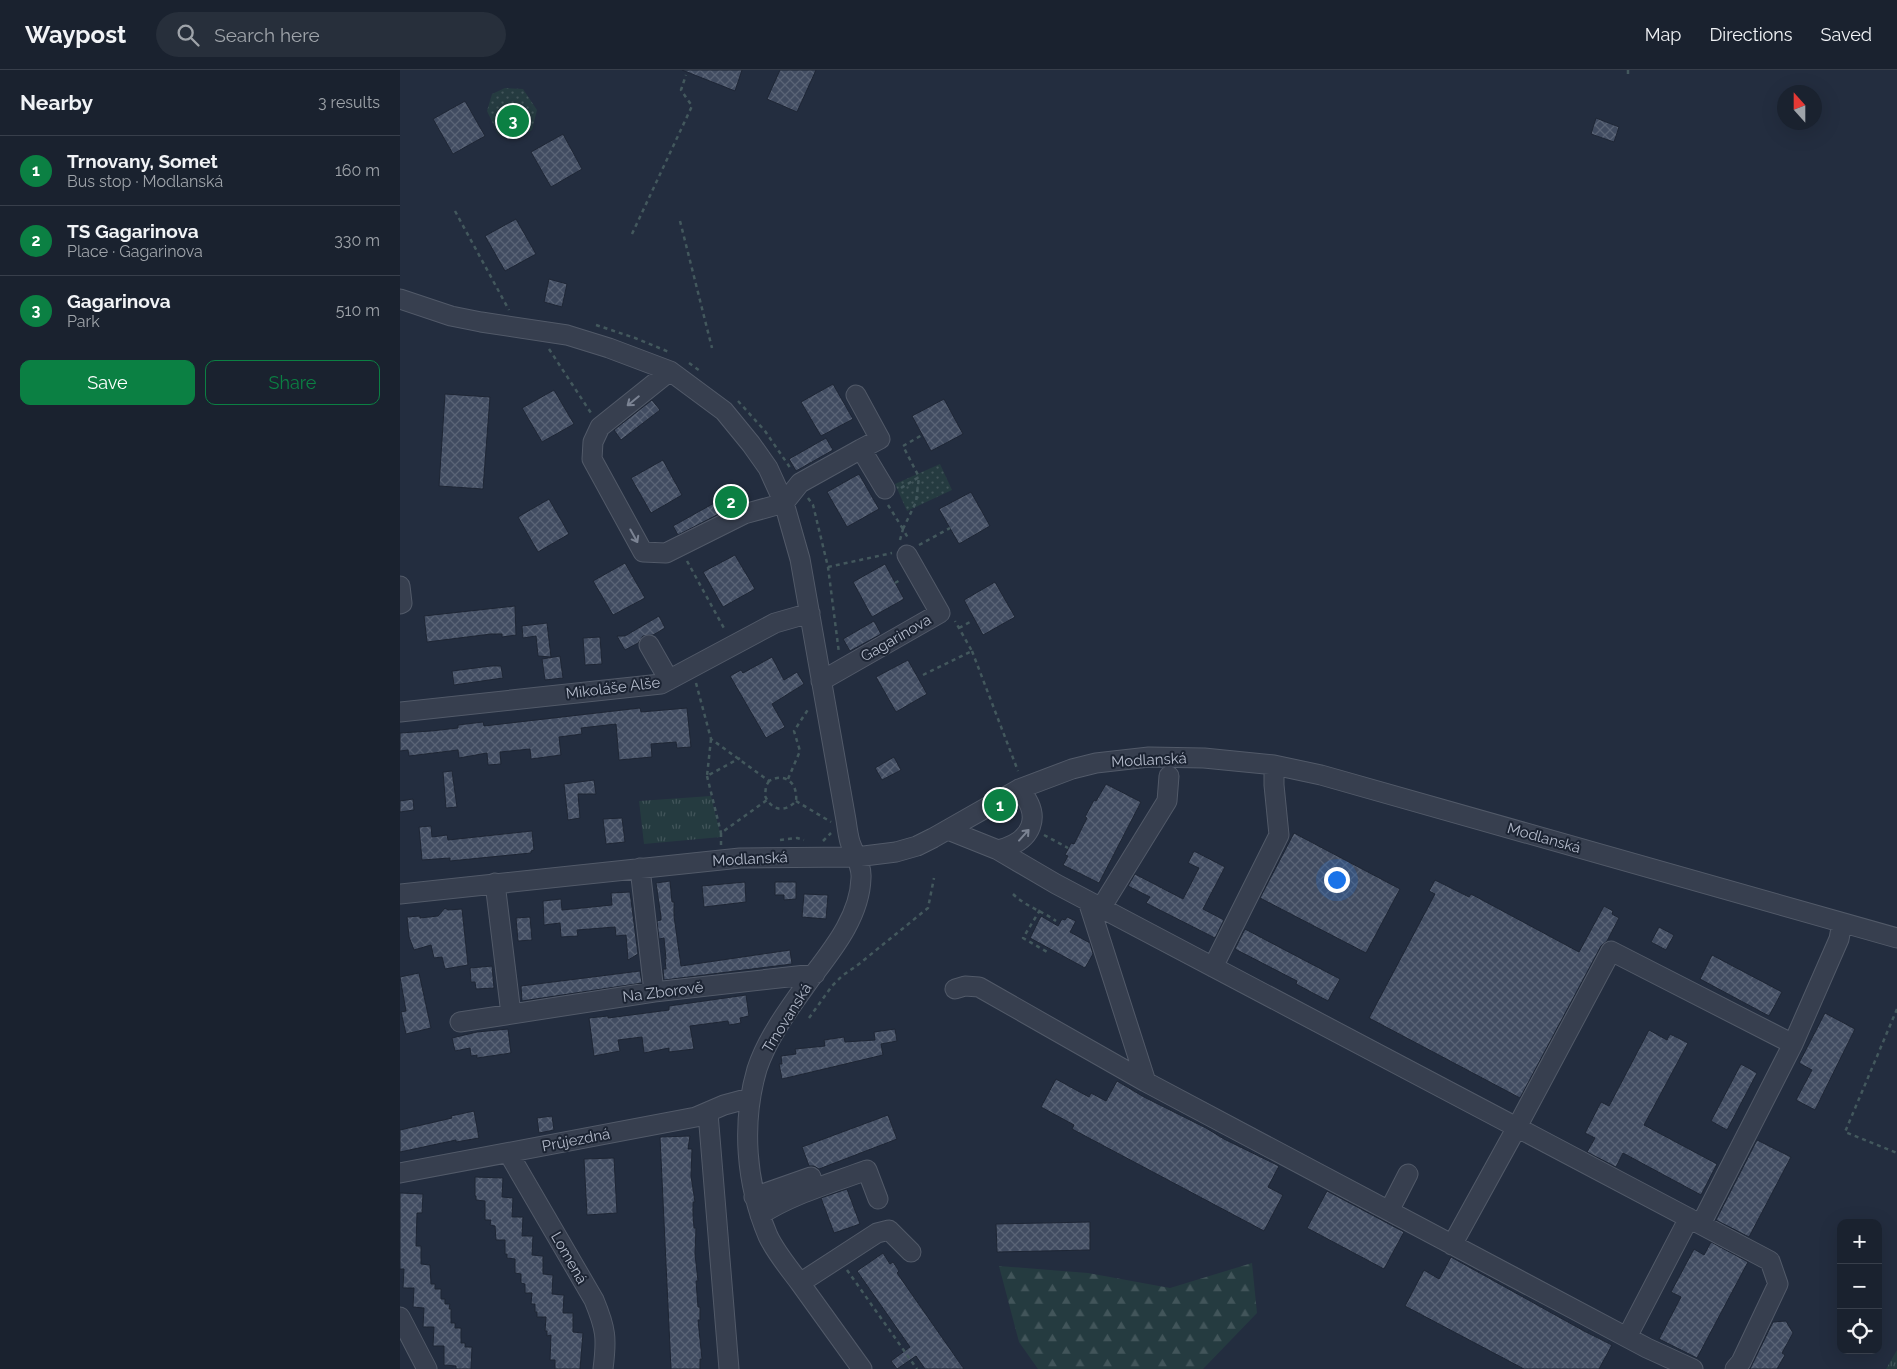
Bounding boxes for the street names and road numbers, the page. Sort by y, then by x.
street label: Gagarinova [858,611,934,665]
street label: Mikoláše Alše [565,673,661,703]
street label: Modlanská [1111,749,1187,771]
street label: Modlanská [1505,819,1583,857]
street label: Modlanská [712,848,788,870]
street label: Na Zborově [622,978,705,1006]
street label: Trnovanská [759,980,815,1056]
street label: Průjezdná [540,1125,612,1155]
street label: Lomená [547,1229,591,1287]

